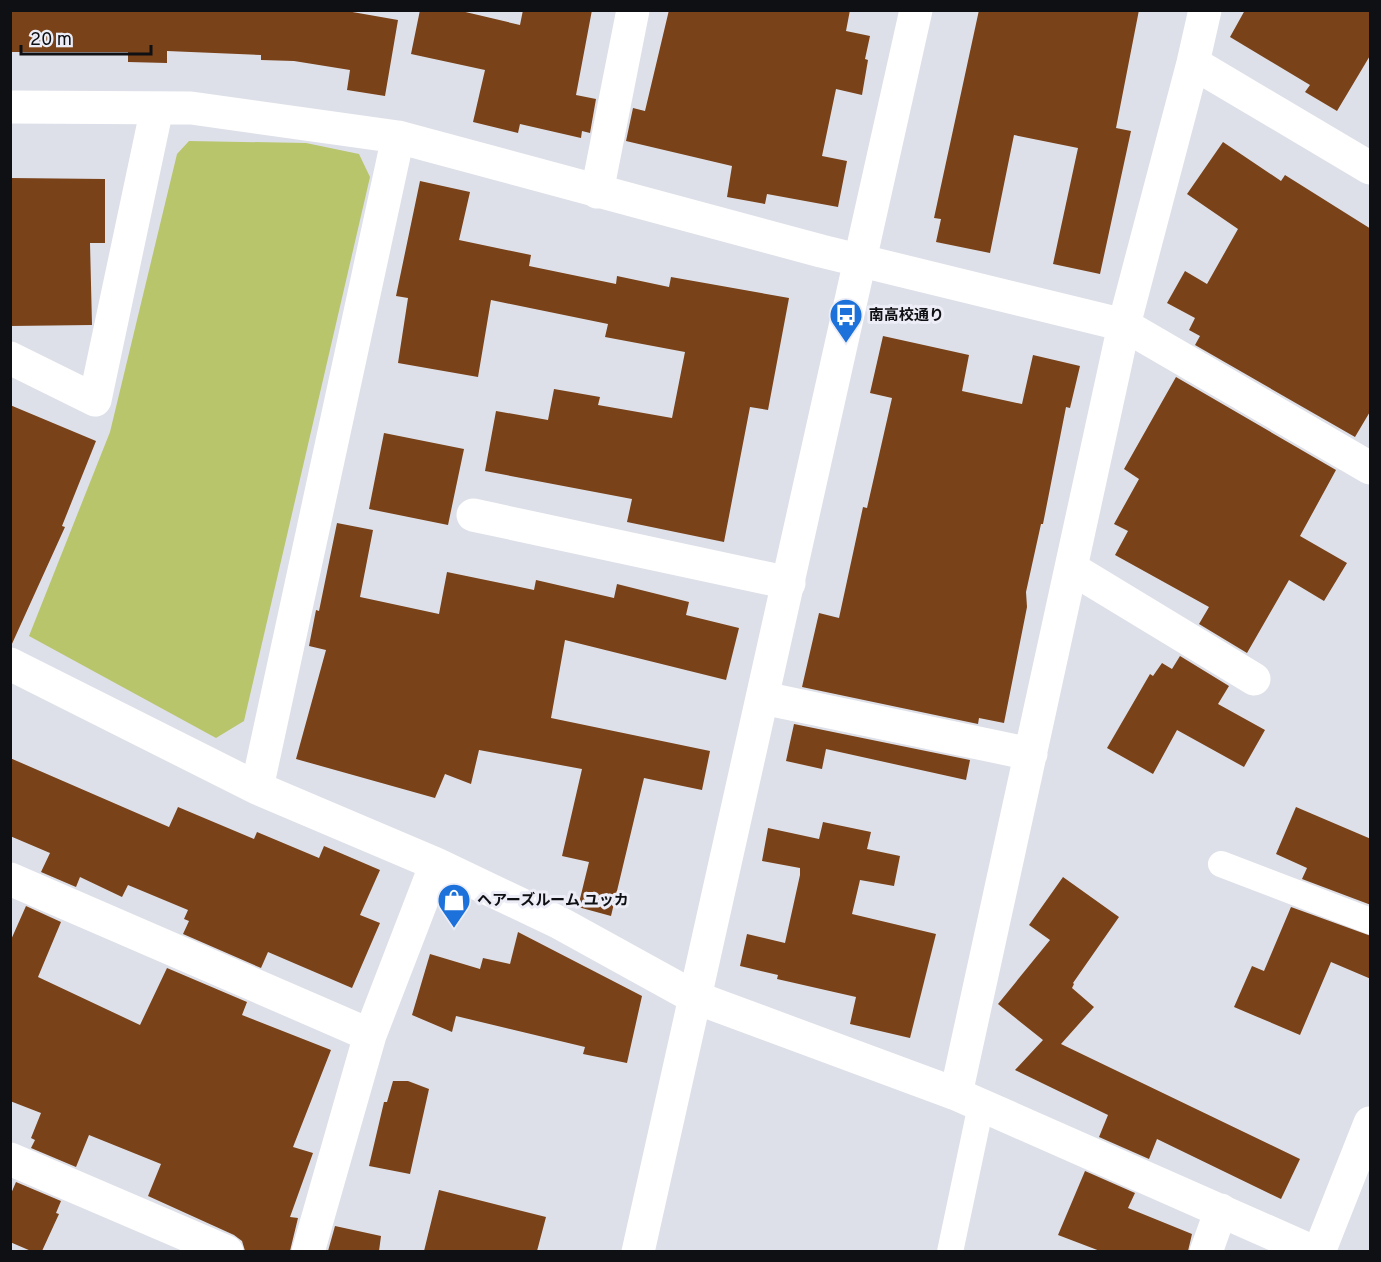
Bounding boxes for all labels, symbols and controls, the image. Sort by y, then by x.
scale bar [21,18,152,56]
text: 20 m [30,29,72,52]
bus stop icon: 南高校通り [828,297,864,344]
place label: 南高校通り [869,307,944,326]
shop icon: ヘアーズルーム ユッカ [436,882,472,929]
place label: ヘアーズルーム ユッカ [477,891,629,911]

